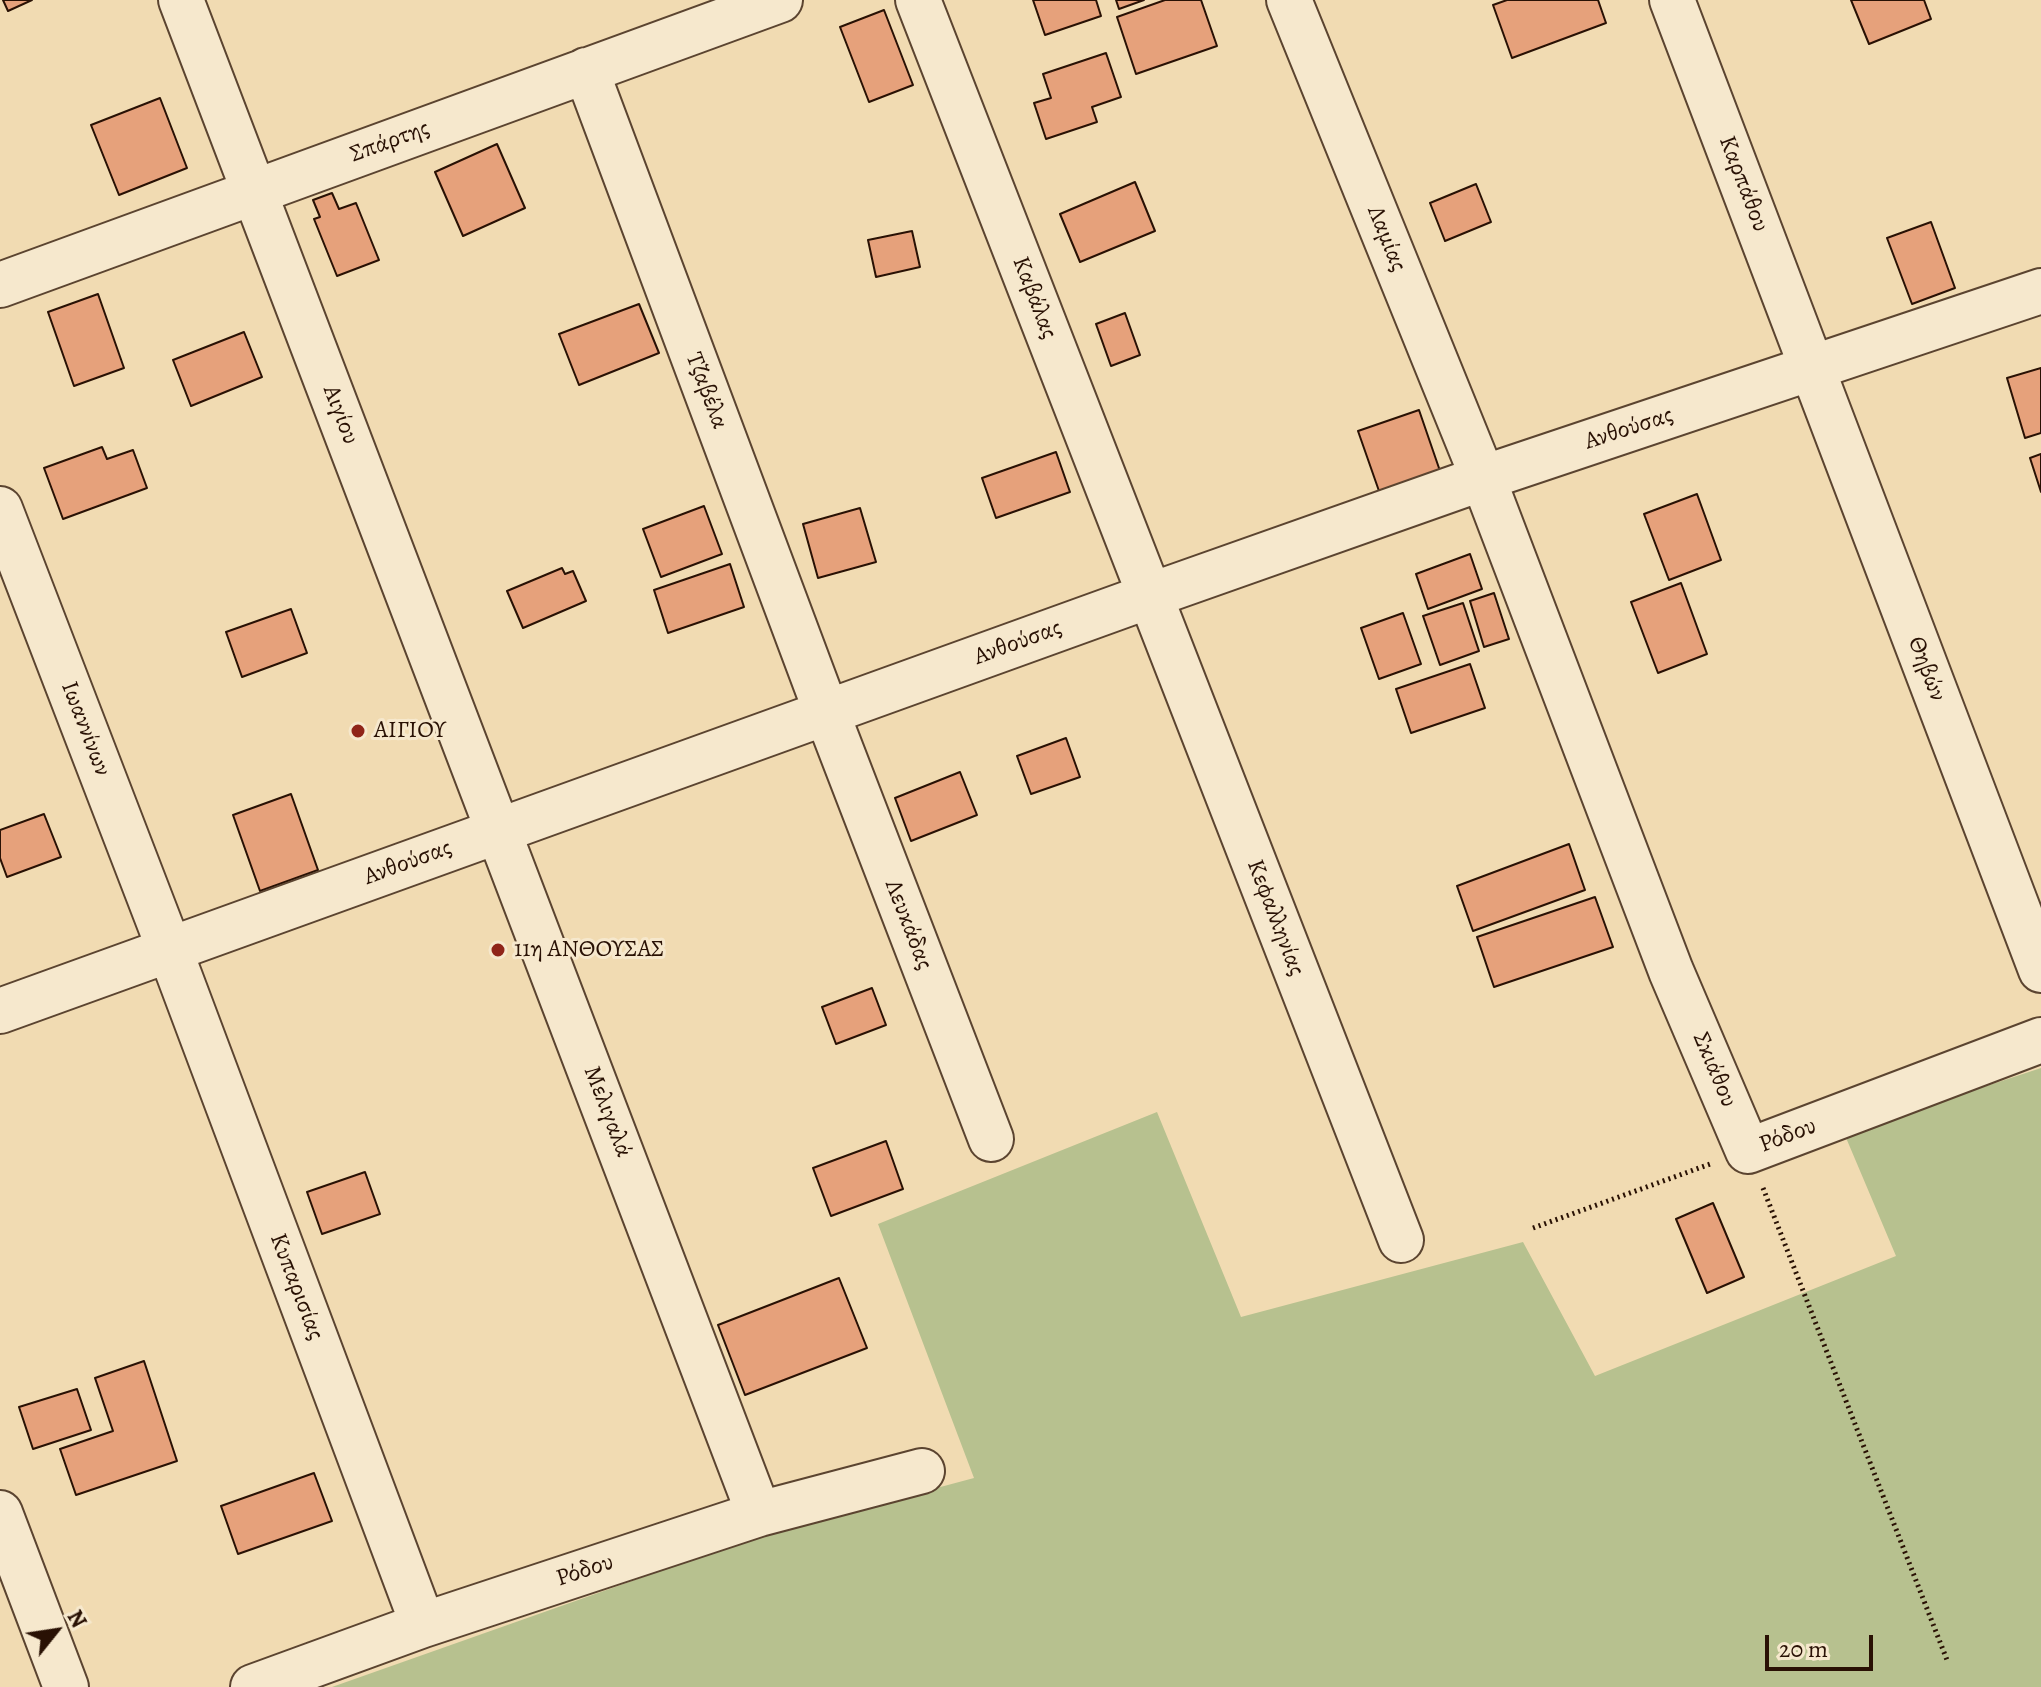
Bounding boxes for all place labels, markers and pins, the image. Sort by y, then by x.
place label: ΑΙΓΙΟΥ [374,717,446,745]
marker: ΑΙΓΙΟΥ [349,722,367,740]
place label: 11η ΑΝΘΟΥΣΑΣ [514,936,664,964]
marker: 11η ΑΝΘΟΥΣΑΣ [489,941,507,959]

